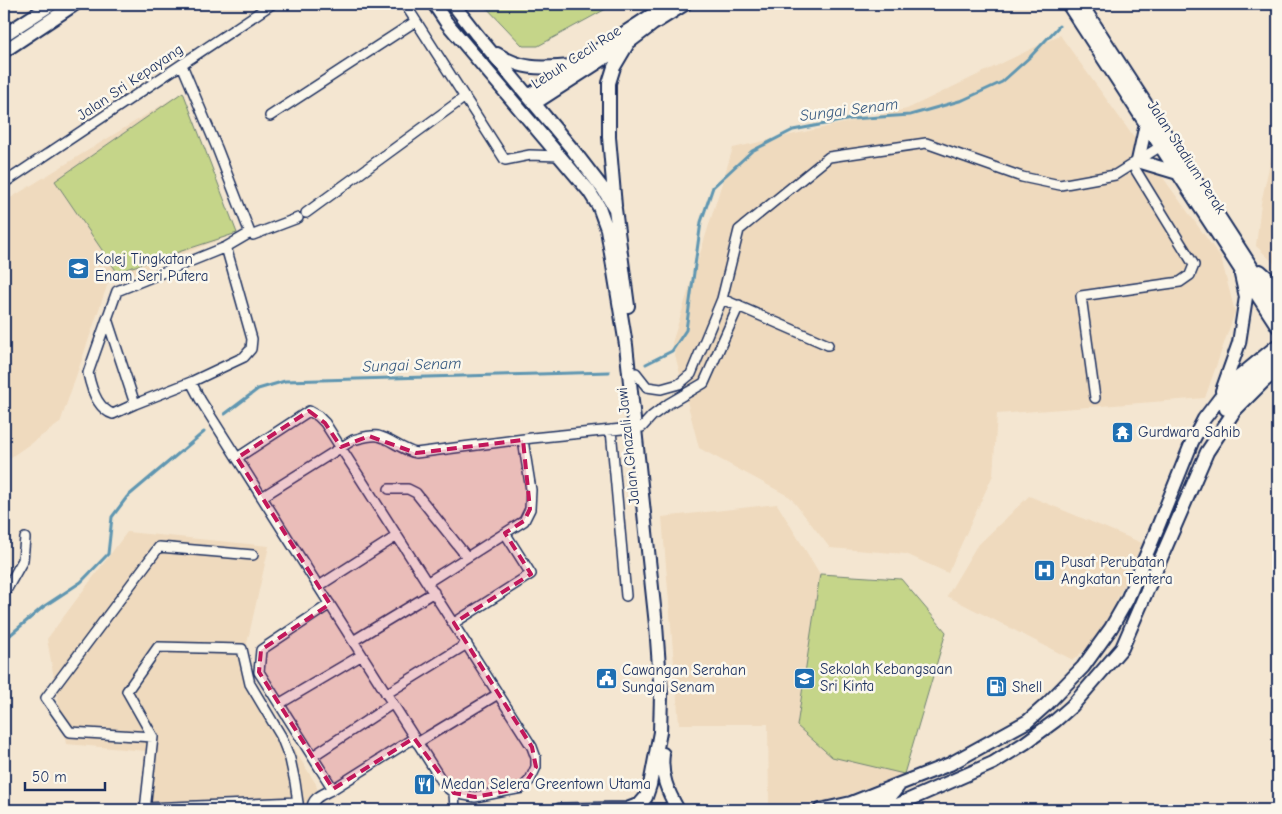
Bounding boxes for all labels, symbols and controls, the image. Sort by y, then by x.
street label: Lebuh Cecil Rae [528,21,625,93]
street label: Jalan Sri Kepayang [74,40,186,124]
water label: Sungai Senam [799,95,899,125]
street label: Jalan Stadium Perak [1144,97,1231,218]
place label: Kolej Tingkatan Enam Seri Putera [95,250,209,285]
school or university icon: Kolej Tingkatan Enam Seri Putera [67,256,91,280]
water label: Sungai Senam [362,354,462,376]
street label: Jalan Ghazali Jawi [613,386,643,506]
temple icon: Gurdwara Sahib [1110,420,1134,444]
place label: Gurdwara Sahib [1138,423,1240,441]
place label: Pusat Perubatan Angkatan Tentera [1061,553,1173,588]
hospital icon: Pusat Perubatan Angkatan Tentera [1033,559,1057,583]
place label: Sekolah Kebangsaan Sri Kinta [820,660,953,695]
place label: Cawangan Serahan Sungai Senam [622,661,746,696]
school or university icon: Sekolah Kebangsaan Sri Kinta [792,666,816,690]
public building icon: Cawangan Serahan Sungai Senam [594,667,618,691]
fuel station icon: Shell [984,675,1008,699]
place label: Shell [1012,678,1042,696]
scale bar [25,759,105,791]
text: 50 m [32,768,67,786]
restaurant icon: Medan Selera Greentown Utama [413,772,437,796]
place label: Medan Selera Greentown Utama [441,775,651,793]

